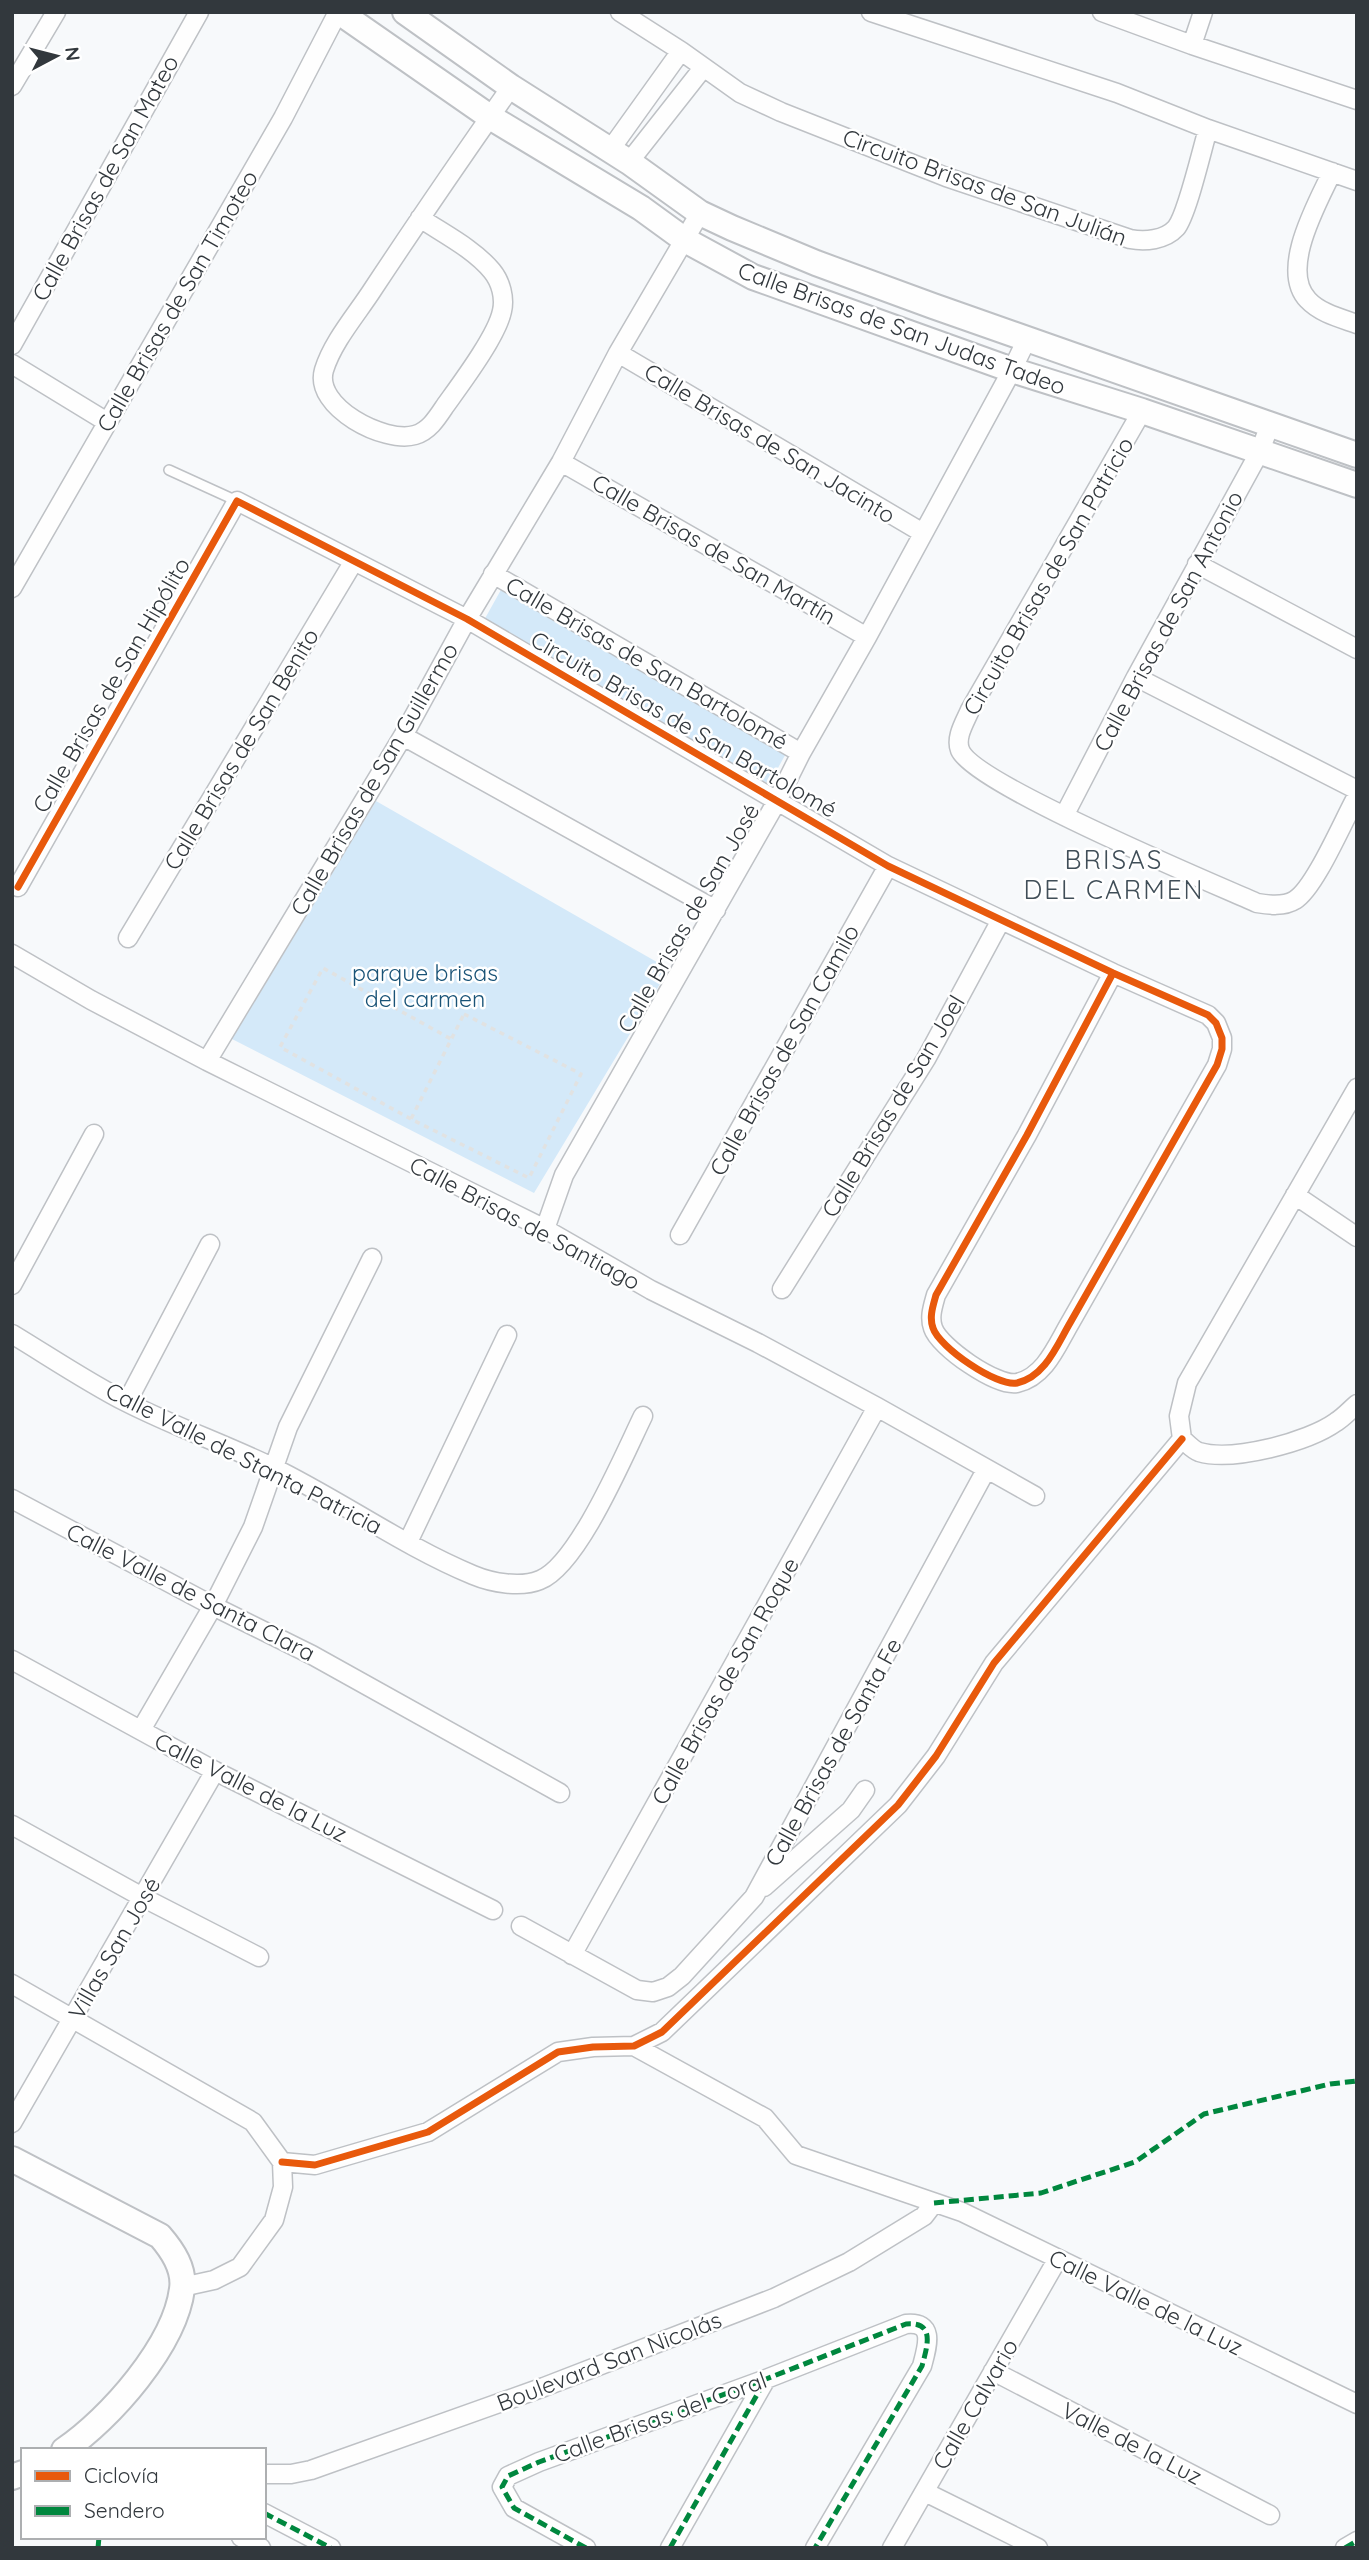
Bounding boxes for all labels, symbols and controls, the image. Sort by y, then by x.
north arrow [21,21,91,91]
text: N [60,46,86,62]
street label: Calle Brisas de San Mateo [25,50,185,306]
street label: Circuito Brisas de San Julián [839,122,1131,252]
street label: Calle Brisas de San Timoteo [90,165,264,437]
street label: Calle Brisas de San Judas Tadeo [734,255,1070,401]
street label: Calle Brisas de San Jacinto [639,356,901,530]
street label: Circuito Brisas de San Patricio [956,432,1140,720]
street label: Calle Brisas de San Martín [587,467,841,631]
street label: Calle Brisas de San Antonio [1087,486,1249,756]
street label: Calle Brisas de San Hipólito [26,552,196,818]
street label: Calle Brisas de San Bartolomé [501,570,793,756]
street label: Calle Brisas de San Benito [157,623,325,875]
street label: Circuito Brisas de San Bartolomé [526,624,842,824]
street label: Calle Brisas de San Guillermo [284,638,464,920]
street label: Calle Brisas de San José [610,798,766,1038]
district label: BRISAS DEL CARMEN [1024,843,1204,906]
street label: Calle Brisas de San Camilo [703,919,865,1181]
park label: parque brisas del carmen [352,958,498,1013]
street label: Calle Brisas de San Joel [815,990,971,1222]
street label: Calle Brisas de Santiago [405,1150,645,1296]
street label: Calle Valle de Stanta Patricia [101,1376,387,1540]
street label: Calle Valle de Santa Clara [62,1517,320,1667]
street label: Calle Brisas de San Roque [645,1552,805,1810]
street label: Calle Brisas de Santa Fe [758,1633,908,1871]
street label: Calle Valle de la Luz [150,1726,352,1848]
street label: Villas San José [62,1872,166,2024]
street label: Calle Valle de la Luz [1044,2242,1248,2362]
street label: Boulevard San Nicolás [493,2305,725,2417]
street label: Calle Calvario [926,2334,1024,2474]
street label: Calle Brisas del Coral [550,2365,770,2469]
street label: Valle de la Luz [1057,2395,1207,2491]
legend [21,2448,266,2539]
text: Ciclovía [84,2462,159,2488]
text: Sendero [84,2497,165,2523]

